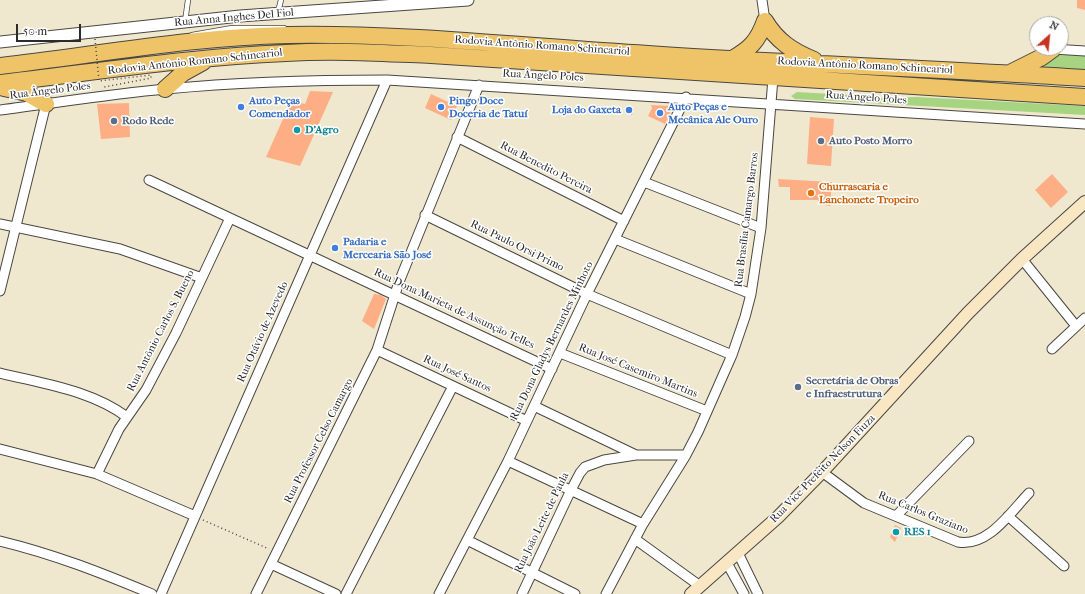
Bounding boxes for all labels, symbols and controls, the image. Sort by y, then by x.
street label: Rua Anna Inghes Del Fiol [174,6,294,30]
scale bar [18,16,83,42]
north arrow [1029,16,1069,56]
text: N [1048,18,1061,33]
text: 50 m [23,24,47,38]
street label: Rodovia Antônio Romano Schincariol [454,33,630,59]
street label: Rodovia Antônio Romano Schincariol [107,46,283,78]
street label: Rodovia Antônio Romano Schincariol [777,55,953,77]
street label: Rua Ângelo Poles [502,67,584,85]
street label: Rua Ângelo Poles [9,79,91,103]
street label: Rua Ângelo Poles [825,89,907,107]
place label: Auto Peças Comendador [249,94,310,120]
place label: Pingo Doce Doceria de Tatuí [449,94,527,120]
place label: Auto Peças e Mecânica Ale Ouro [668,100,758,126]
marker: Auto Peças Comendador [236,102,246,112]
marker: Pingo Doce Doceria de Tatuí [436,102,446,112]
place label: Loja do Gaxeta [552,103,621,117]
marker: Loja do Gaxeta [624,105,634,115]
marker: Auto Peças e Mecânica Ale Ouro [655,108,665,118]
place label: Rodo Rede [122,114,174,128]
marker: Rodo Rede [109,116,119,126]
place label: D'Agro [305,123,339,137]
marker: D'Agro [292,125,302,135]
place label: Auto Posto Morro [829,134,912,148]
marker: Auto Posto Morro [816,136,826,146]
street label: Rua Benedito Pereira [498,139,594,197]
street label: Rua Brasília Camargo Barros [732,152,762,288]
place label: Churrascaria e Lanchonete Tropeiro [819,180,919,206]
marker: Churrascaria e Lanchonete Tropeiro [806,188,816,198]
street label: Rua Paulo Orsi Primo [468,218,566,274]
place label: Padaria e Mercearia São José [343,235,431,261]
marker: Padaria e Mercearia São José [330,243,340,253]
street label: Rua Dona Gladys Bernardes Minhoto [508,259,596,423]
street label: Rua Dona Marieta de Assunção Telles [372,266,536,352]
street label: Rua Antônio Carlos S. Bueno [125,268,197,394]
street label: Rua Otávio de Azevedo [235,280,291,384]
street label: Rua José Casemiro Martins [577,341,699,401]
street label: Rua José Santos [421,352,493,396]
place label: Secretária de Obras e Infraestrutura [806,374,898,400]
street label: Rua Professor Celso Camargo [282,376,356,506]
marker: Secretária de Obras e Infraestrutura [793,382,803,392]
street label: Rua Vice-Prefeito Nelson Fiuza [768,412,878,526]
street label: Rua João Leite de Paula [512,470,572,576]
street label: Rua Carlos Graziano [876,489,970,537]
place label: RES 1 [904,525,931,539]
marker: RES 1 [891,527,901,537]

